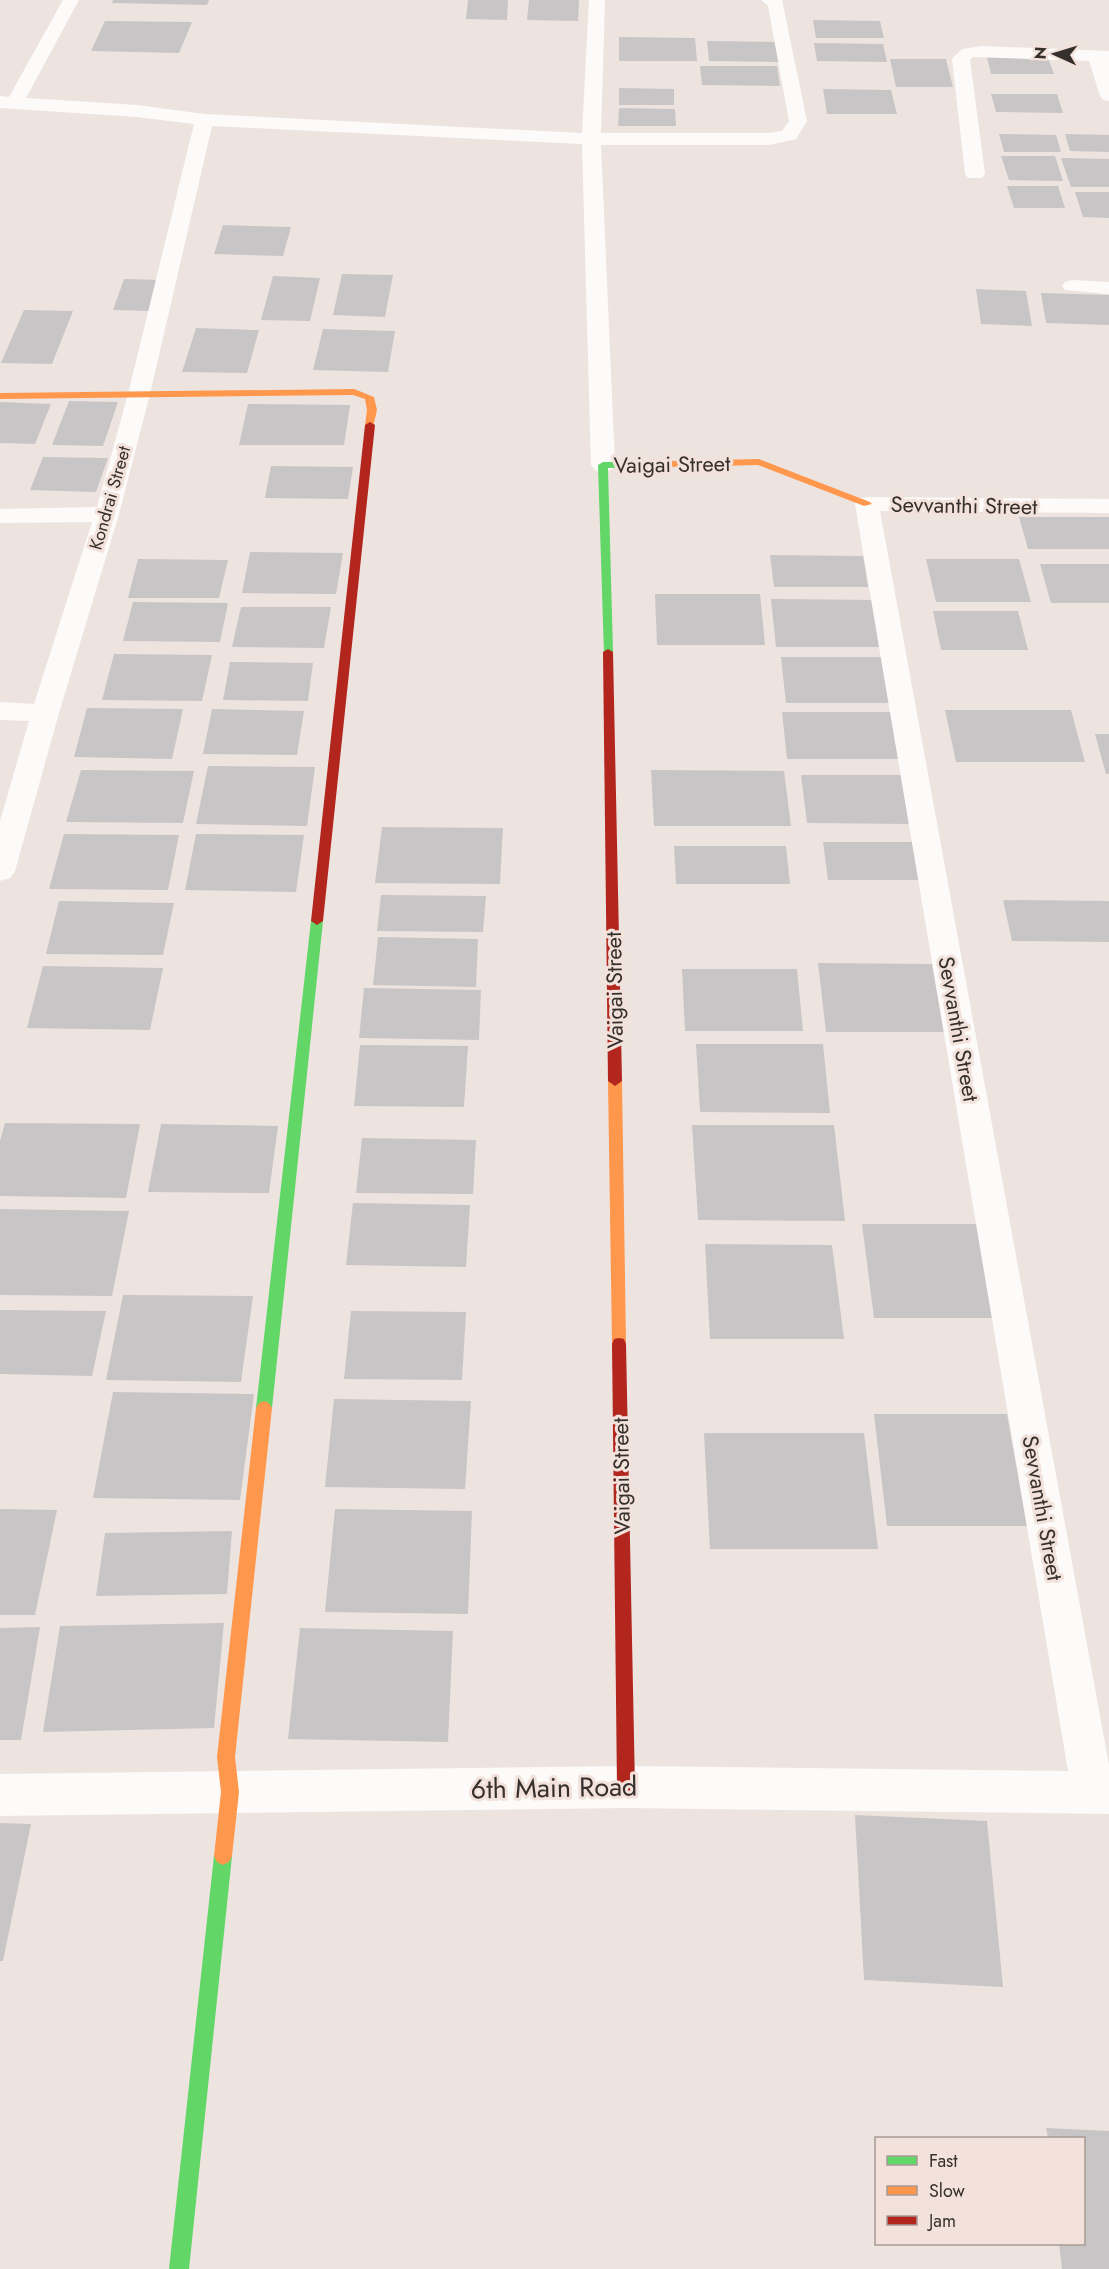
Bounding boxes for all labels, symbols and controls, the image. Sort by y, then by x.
north arrow [1025,24,1085,84]
text: N [1029,46,1052,60]
street label: Kondrai Street [83,442,137,553]
street label: Vaigai Street [613,447,731,481]
street label: Sevvanthi Street [890,488,1038,522]
street label: Vaigai Street [597,931,631,1049]
street label: Sevvanthi Street [930,954,988,1105]
street label: Vaigai Street [604,1417,638,1535]
street label: Sevvanthi Street [1014,1433,1072,1584]
street label: 6th Main Road [470,1767,638,1808]
legend [875,2137,1085,2245]
text: Fast [929,2148,958,2174]
text: Slow [929,2178,966,2204]
text: Jam [927,2208,956,2234]

